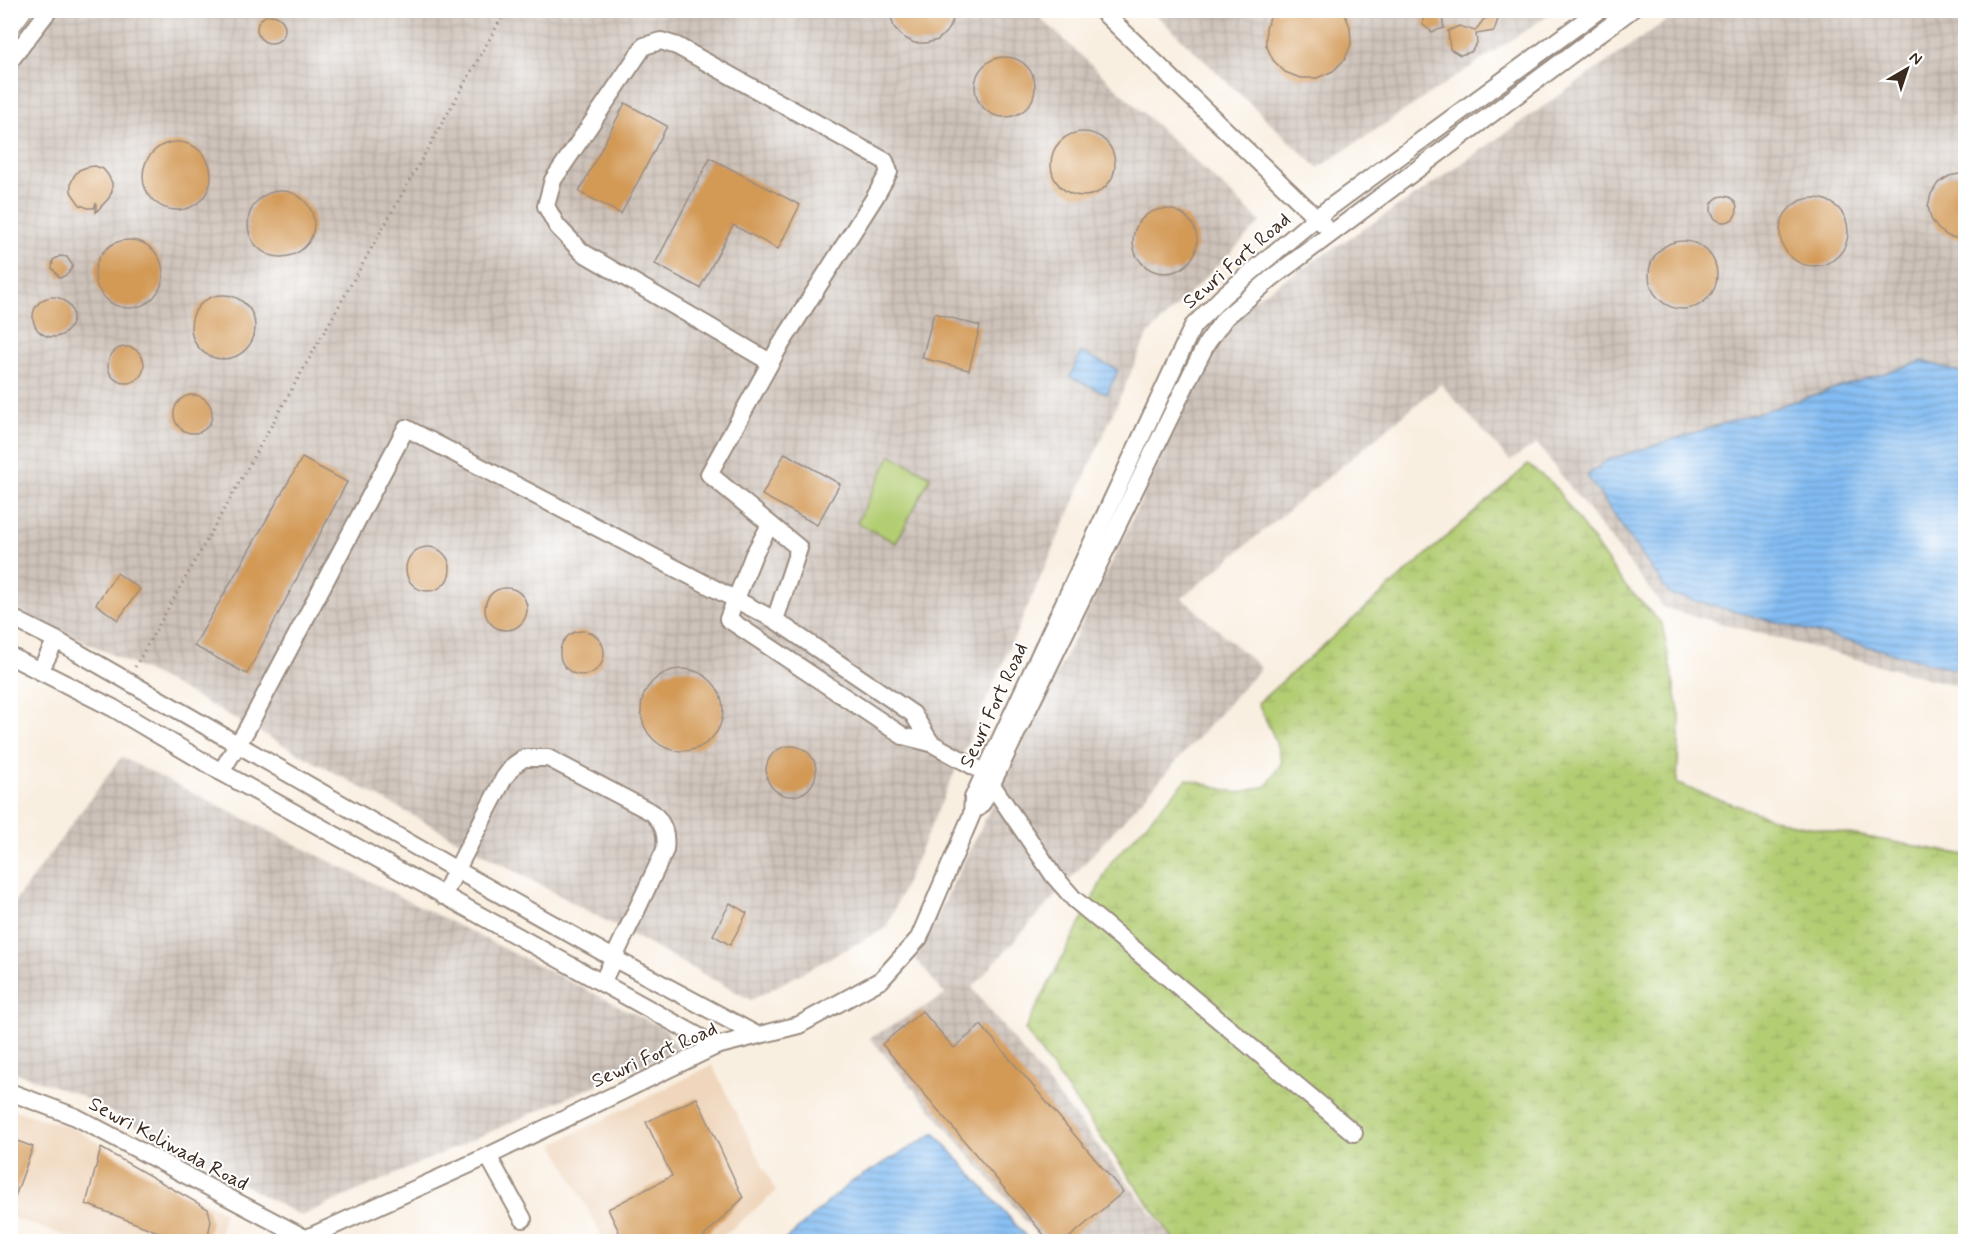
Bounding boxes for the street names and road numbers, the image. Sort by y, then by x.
street label: Sewri Fort Road [1177,207,1297,316]
street label: Sewri Fort Road [954,639,1035,772]
street label: Sewri Fort Road [588,1016,722,1095]
street label: Sewri Koliwada Road [84,1091,253,1198]

